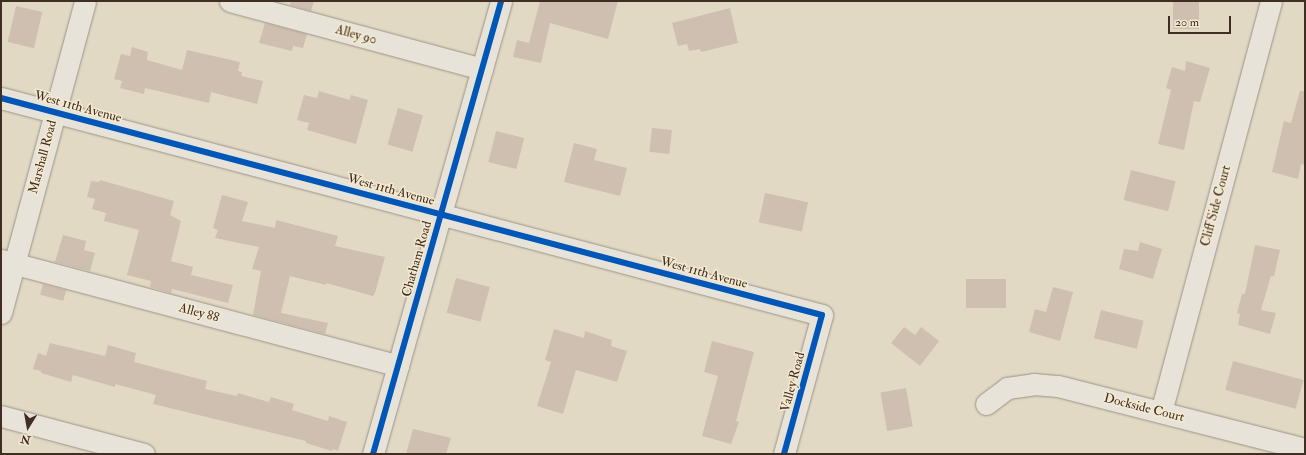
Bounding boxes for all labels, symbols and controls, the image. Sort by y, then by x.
scale bar [1170,8,1233,34]
text: 20 m [1175,15,1199,30]
street label: Alley 90 [334,22,378,48]
street label: West 11th Avenue [33,88,123,126]
street label: Marshall Road [26,118,60,196]
street label: Cliff Side Court [1198,164,1234,248]
street label: West 11th Avenue [346,171,436,209]
street label: Chatham Road [399,219,435,299]
street label: West 11th Avenue [659,254,749,292]
street label: Alley 88 [177,300,221,326]
street label: Valley Road [778,350,808,414]
street label: Dockside Court [1102,390,1186,426]
north arrow [8,407,48,447]
text: N [20,432,32,447]

